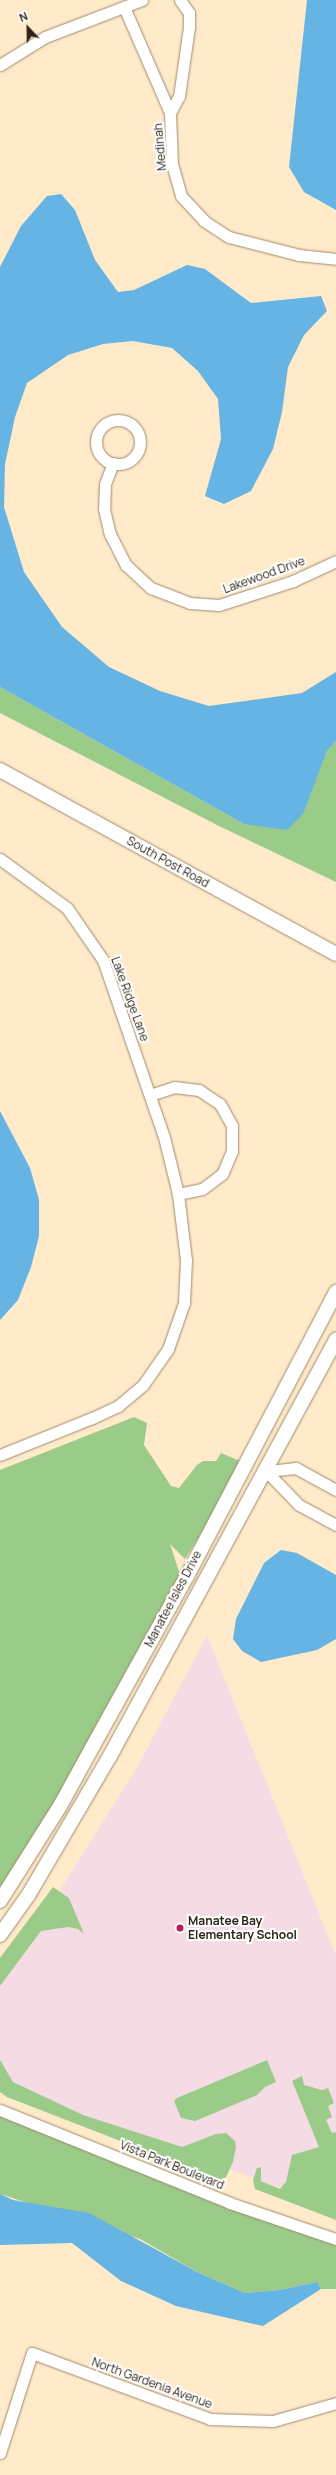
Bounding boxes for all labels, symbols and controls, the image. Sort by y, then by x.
north arrow [8,8,48,48]
text: N [17,8,30,25]
street label: Medinah [151,122,169,172]
street label: Lakewood Drive [221,554,307,596]
street label: South Post Road [124,833,212,891]
street label: Lake Ridge Lane [108,955,152,1043]
street label: Manatee Isles Drive [141,1548,205,1650]
place label: Manatee Bay Elementary School [188,1914,297,1942]
marker: Manatee Bay Elementary School [175,1923,185,1933]
street label: Vista Park Boulevard [118,2138,226,2192]
street label: North Gardenia Avenue [90,2354,214,2412]

